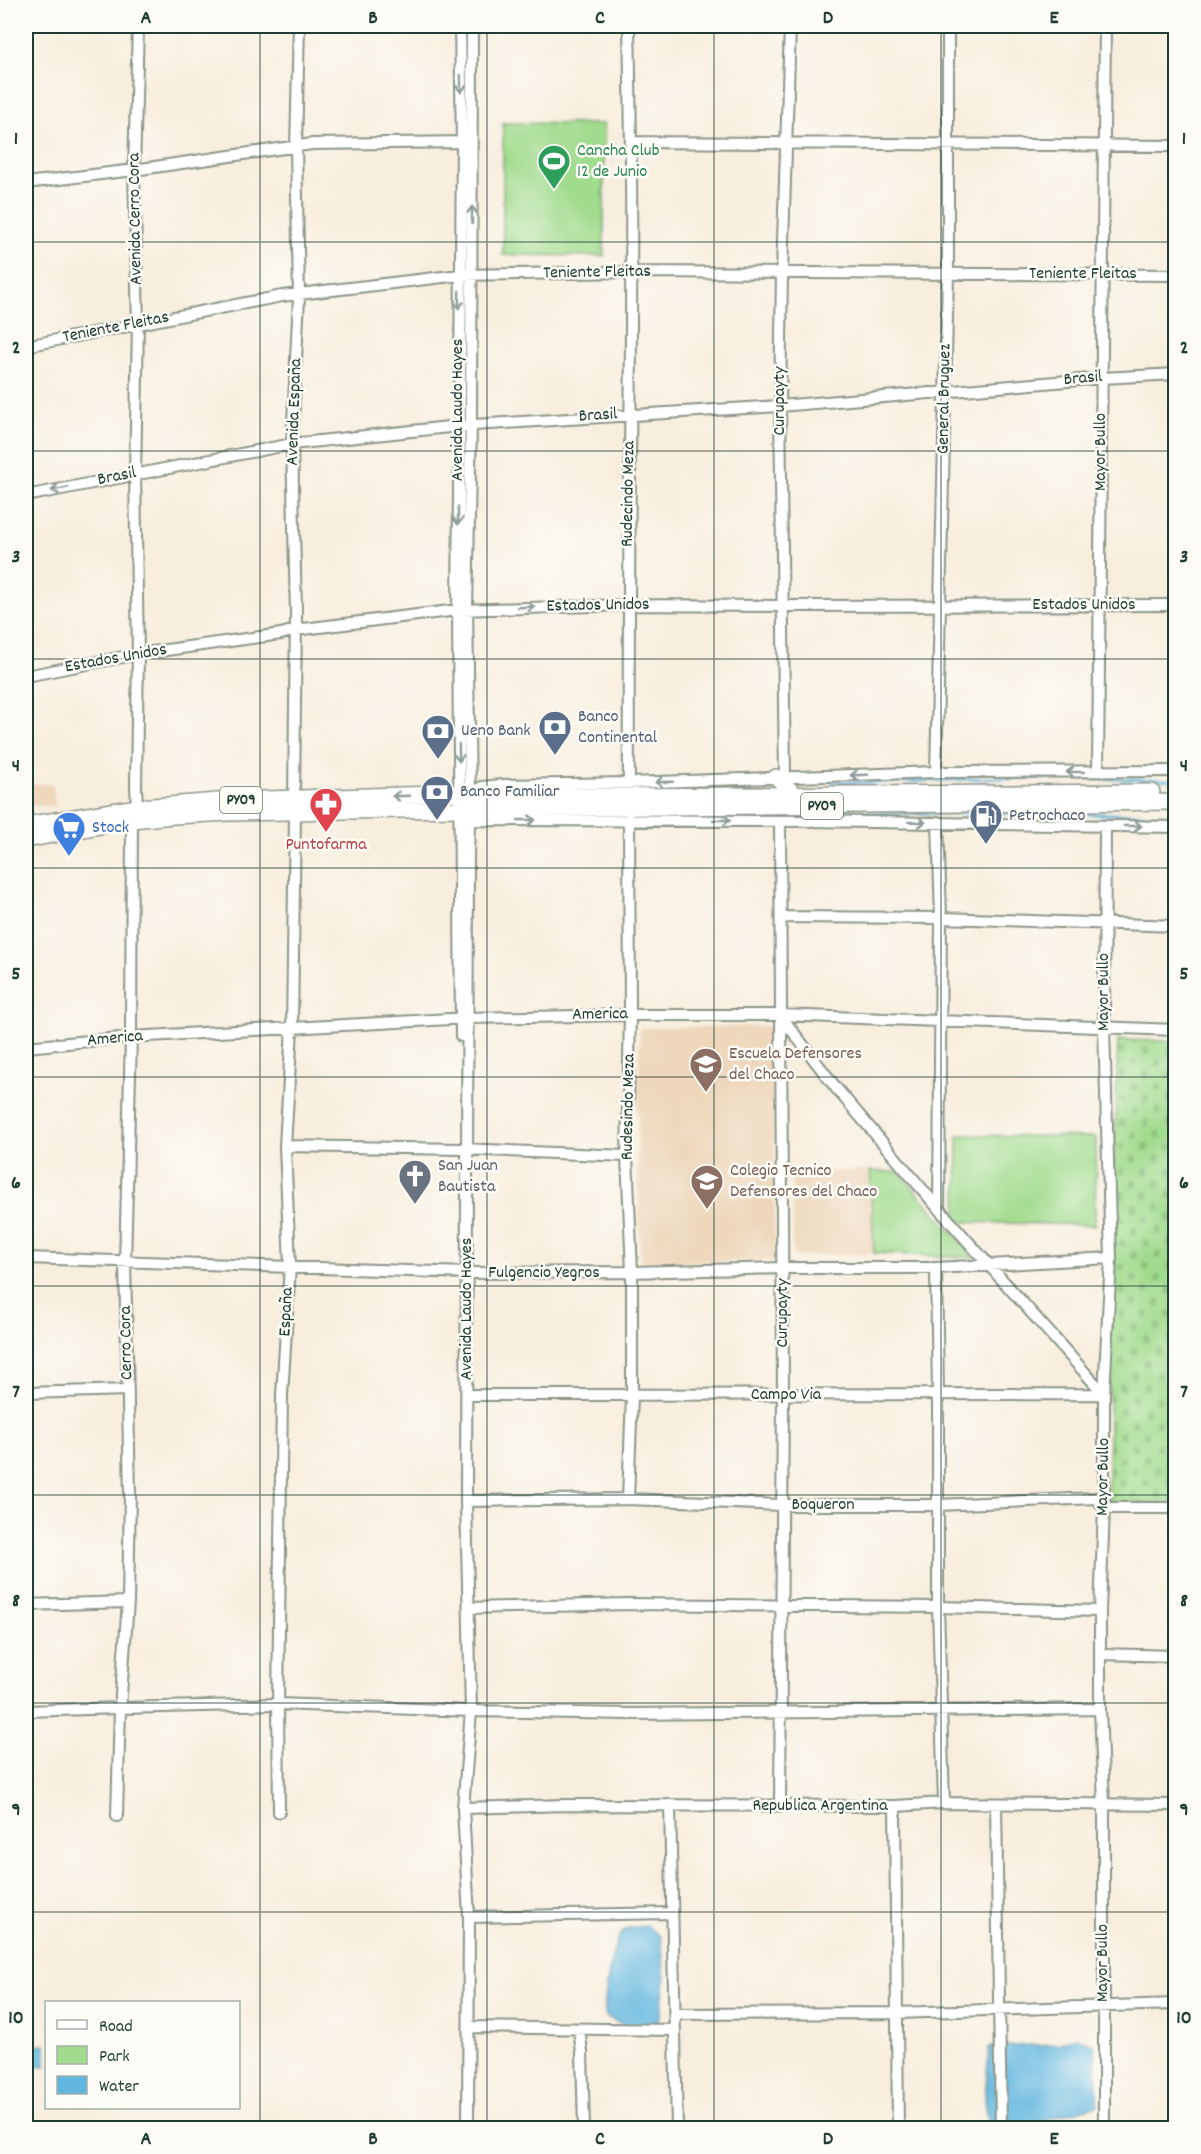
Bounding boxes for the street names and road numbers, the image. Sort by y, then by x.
street label: Avenida Cerro Cora [122,152,150,285]
street label: Teniente Fleitas [543,260,651,286]
street label: Teniente Fleitas [1029,262,1137,287]
street label: Teniente Fleitas [61,305,171,351]
street label: Avenida Laudo Hayes [446,339,471,481]
street label: General Bruguez [932,344,958,454]
street label: Avenida España [281,357,309,466]
street label: Brasil [1063,365,1104,393]
street label: Curupayty [768,366,793,436]
street label: Brasil [578,402,619,430]
street label: Mayor Bullo [1089,413,1114,491]
street label: Rudecindo Meza [616,440,642,547]
street label: Brasil [96,461,139,493]
street label: Estados Unidos [546,593,650,619]
street label: Estados Unidos [1032,593,1136,618]
street label: Estados Unidos [63,638,169,680]
road number: PY09 [220,787,262,813]
road number: PY09 [801,793,843,819]
street label: Mayor Bullo [1092,953,1117,1031]
street label: America [572,1002,629,1028]
street label: America [86,1024,144,1054]
street label: Rudesindo Meza [616,1053,642,1160]
street label: Avenida Laudo Hayes [455,1238,480,1380]
street label: Fulgencio Yegros [488,1261,600,1286]
street label: Curupayty [771,1278,796,1348]
street label: España [273,1286,301,1337]
street label: Cerro Cora [114,1305,140,1380]
street label: Campo Via [751,1383,822,1408]
street label: Mayor Bullo [1091,1438,1117,1516]
street label: Boqueron [791,1493,855,1518]
street label: Republica Argentina [752,1794,888,1819]
street label: Mayor Bullo [1091,1924,1116,2002]

